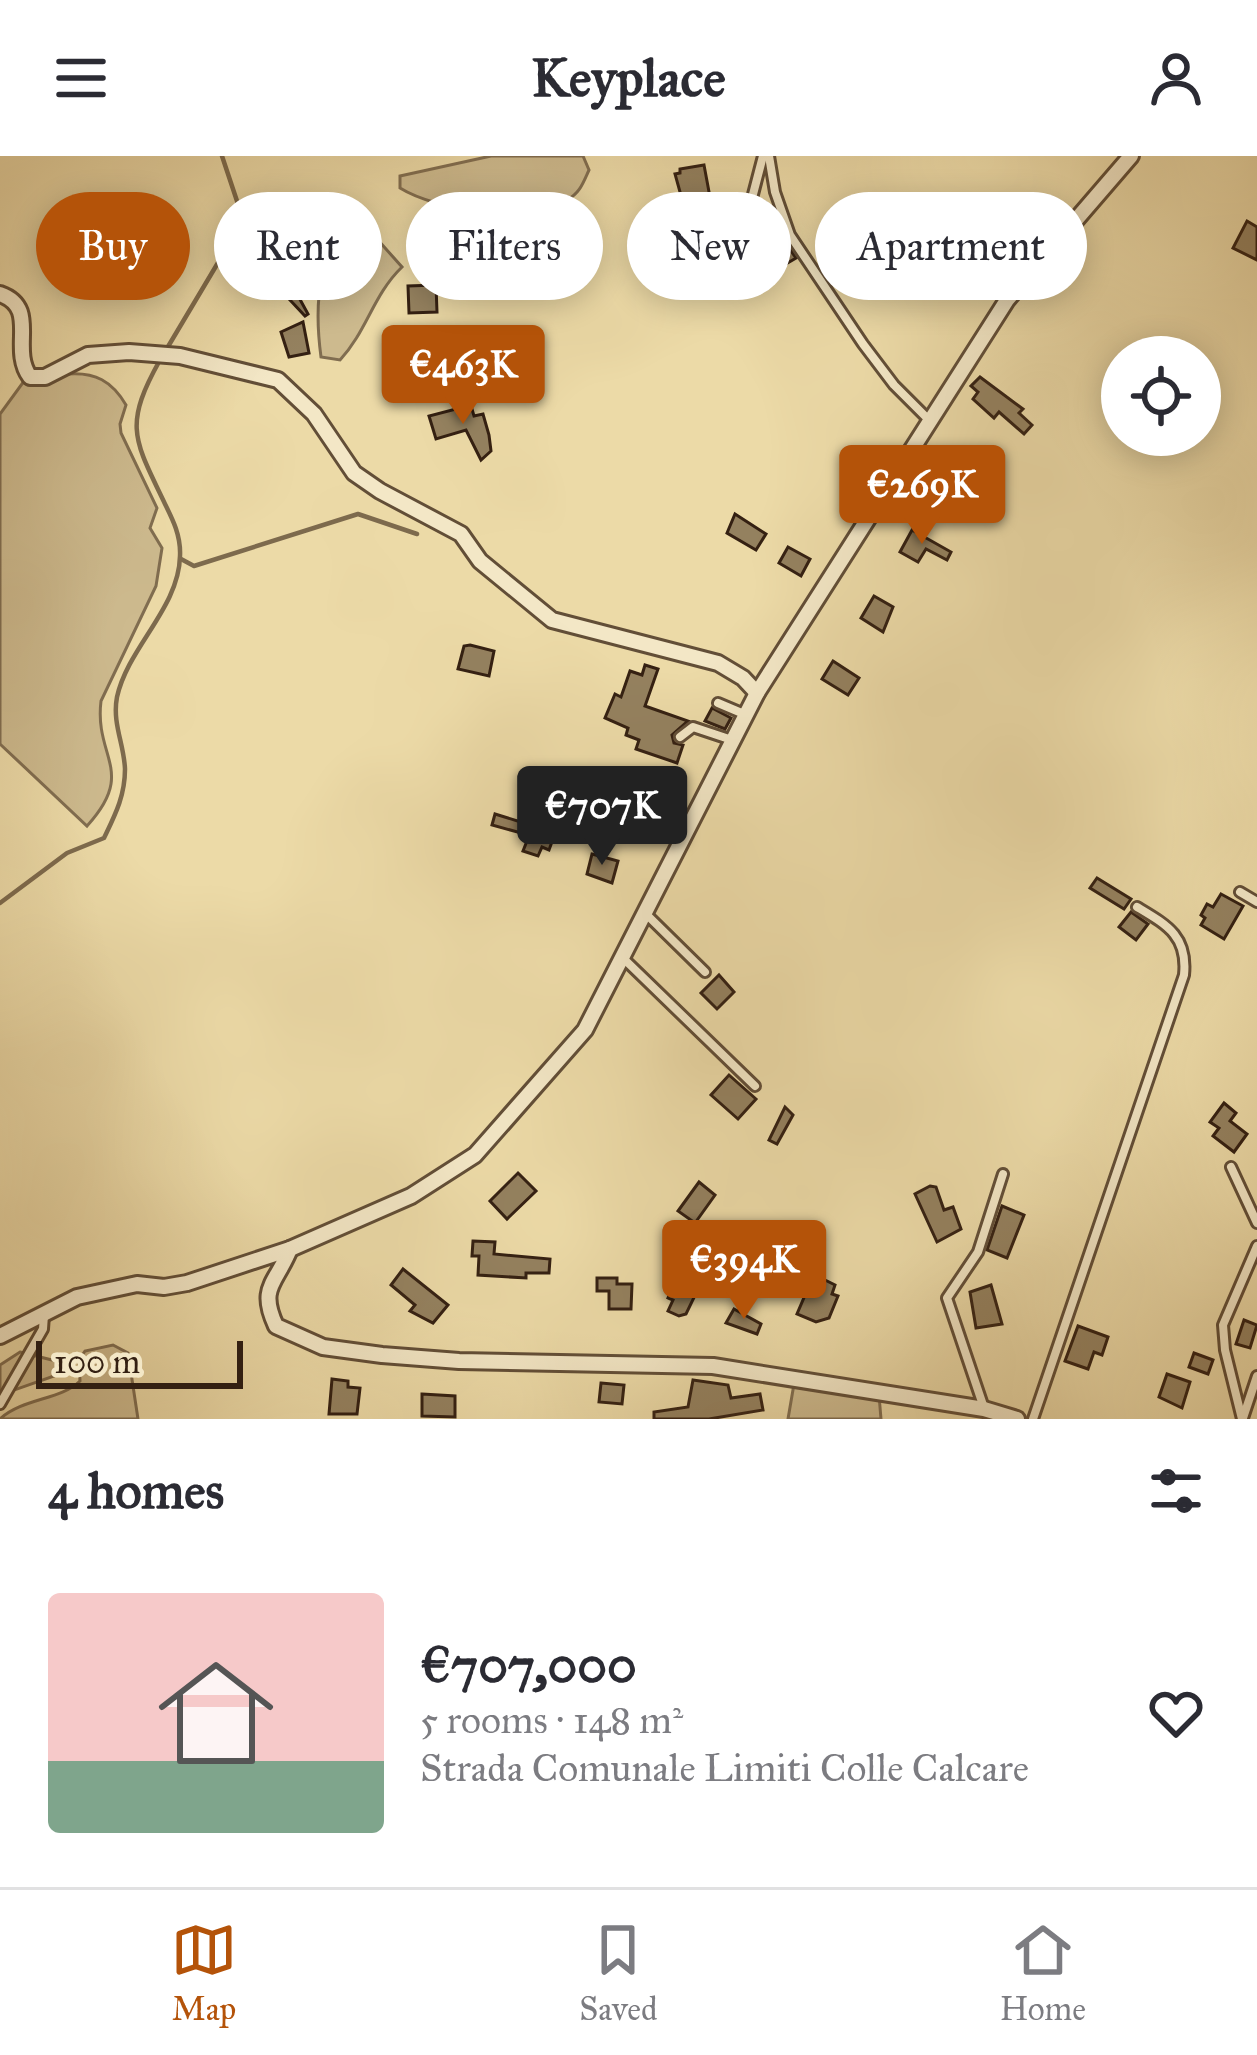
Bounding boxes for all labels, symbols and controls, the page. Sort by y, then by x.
icon: menu [48,45,114,111]
text: Keyplace [531,45,726,111]
icon: person [1143,45,1209,111]
chip: Buy [36,192,190,300]
chip: Rent [214,192,382,300]
chip: Filters [406,192,603,300]
chip: New [627,192,791,300]
chip: Apartment [815,192,1087,300]
pin: €463K [379,325,547,427]
map controls [1101,336,1221,456]
button: locate [1101,336,1221,456]
text: €463K [409,340,517,388]
pin: €269K [838,445,1006,547]
text: €269K [866,460,978,508]
pin: €707K [518,766,686,868]
text: €707K [544,781,660,829]
pin: €394K [660,1220,828,1322]
text: €394K [689,1235,799,1283]
scale bar [36,1335,243,1388]
text: 100 m [54,1342,140,1382]
icon: filters [1143,1458,1209,1524]
text: 4 homes [48,1460,224,1522]
text: €707,000 [420,1634,637,1696]
icon: home [144,1641,288,1785]
icon: heart [1143,1680,1209,1746]
text: 5 rooms · 148 m² [420,1696,683,1744]
text: Strada Comunale Limiti Colle Calcare [420,1744,1029,1792]
tab: Map [171,1917,237,2029]
tab: Saved [579,1917,658,2029]
tab: Home [1000,1917,1086,2029]

